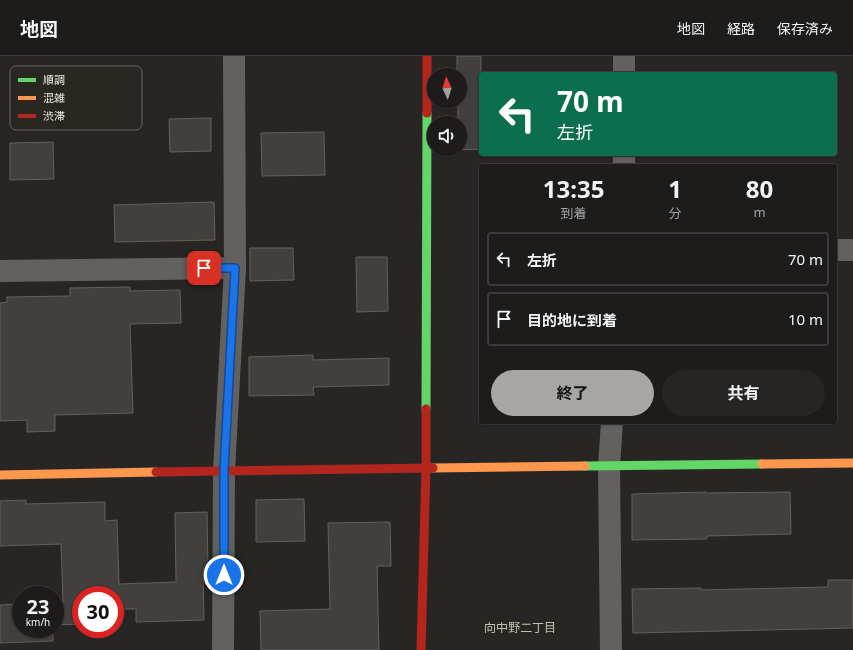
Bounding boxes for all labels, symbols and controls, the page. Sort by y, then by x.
text: 地図 [20,16,58,42]
text: 地図 [677,19,705,38]
text: 経路 [727,19,755,38]
text: 保存済み [777,19,833,38]
legend [10,66,142,130]
north arrow [427,68,467,108]
map controls [427,68,467,156]
text: 順調 [43,72,65,87]
text: 70 m [557,82,624,120]
icon: left [491,88,543,140]
text: 混雑 [43,90,65,105]
text: 渋滞 [43,108,65,123]
button: sound [427,116,467,156]
text: 左折 [557,120,593,144]
text: 13:35 [543,172,604,205]
text: 1 [668,172,682,205]
text: 80 [746,172,773,205]
text: m [753,203,766,221]
text: 到着 [561,204,587,222]
text: 分 [669,204,682,222]
icon: left [493,248,515,270]
text: 70 m [788,249,823,269]
text: 左折 [527,250,557,270]
pin [187,251,221,285]
icon: arrive [193,257,215,279]
icon: arrive [493,308,515,330]
text: 10 m [788,309,823,329]
text: 目的地に到着 [527,310,617,330]
button: 終了 [491,370,654,416]
button: 共有 [662,370,825,416]
position arrow [203,554,245,596]
speed limit sign: 30 [72,586,124,638]
text: 23 [27,593,49,620]
text: km/h [26,615,50,629]
district label: 向中野二丁目 [484,619,556,636]

